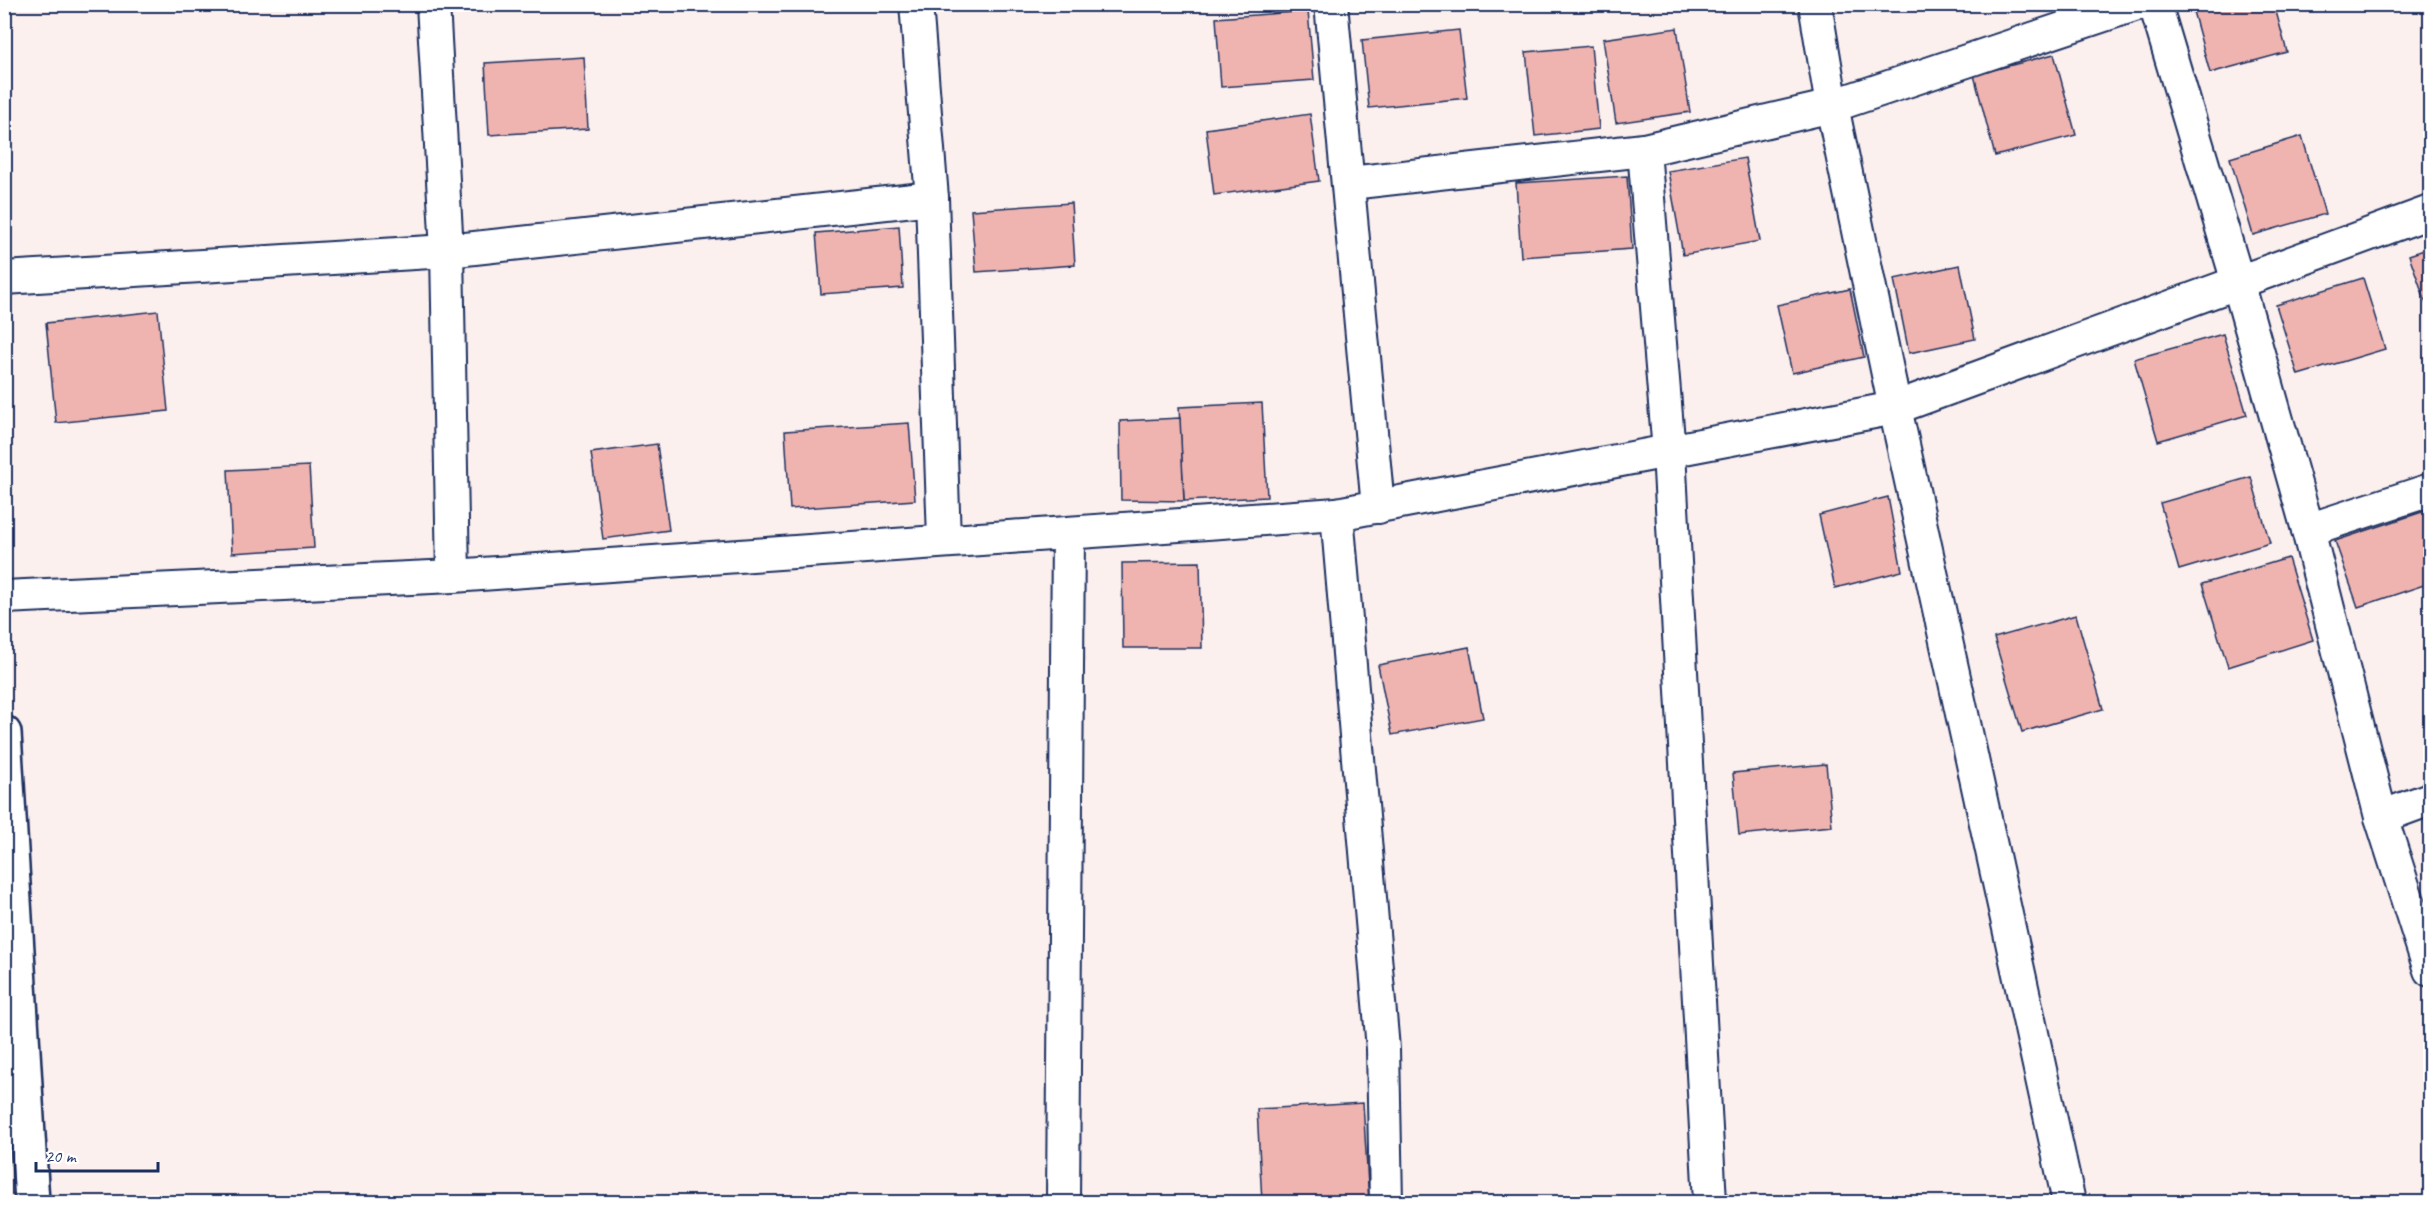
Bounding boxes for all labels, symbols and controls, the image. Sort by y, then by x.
scale bar [36,1135,158,1173]
text: 20 m [45,1145,78,1167]

